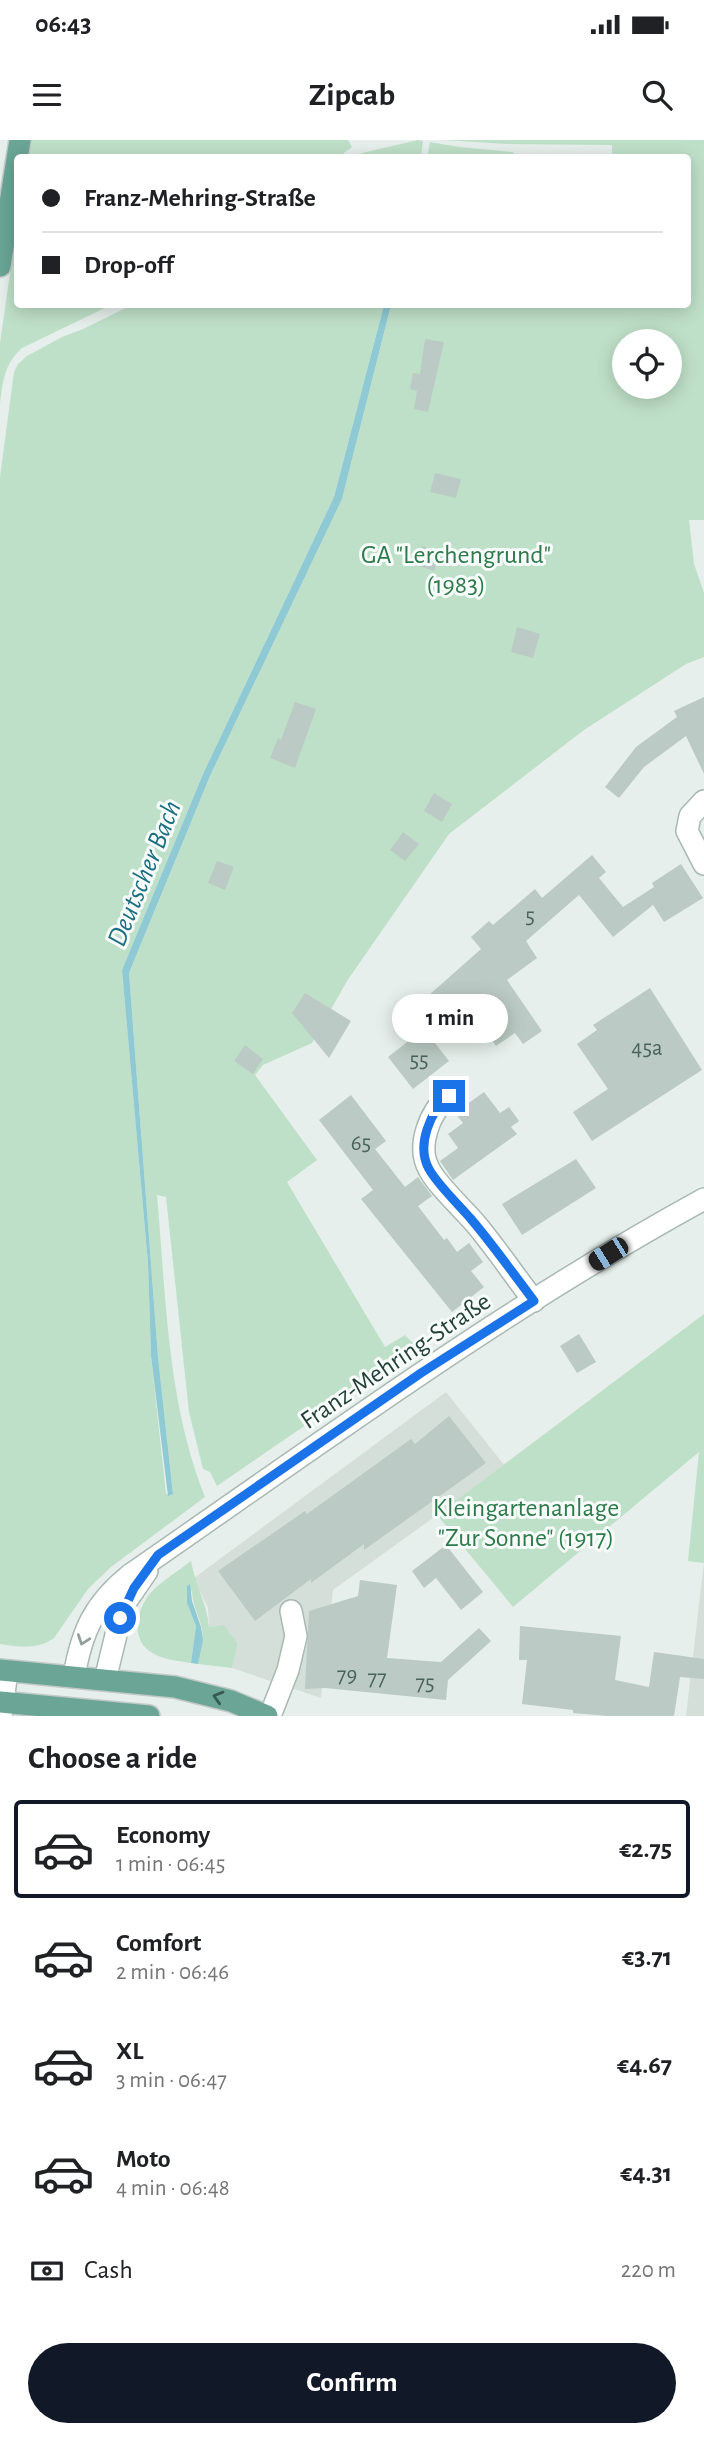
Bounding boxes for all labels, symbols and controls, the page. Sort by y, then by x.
text: 06:43 [35,11,91,37]
icon: menu [28,76,66,114]
icon: search [638,76,676,114]
text: Zipcab [309,79,395,111]
text: Franz-Mehring-Straße [84,185,316,211]
text: Drop-off [84,252,173,278]
map controls [612,329,682,399]
button: locate [612,329,682,399]
park label: GA "Lerchengrund" (1983) [361,542,551,598]
water label: Deutscher Bach [103,797,187,951]
house number: 5 [525,905,535,928]
callout: 1 min [391,995,507,1044]
text: 1 min [426,1007,474,1030]
house number: 45a [631,1037,663,1060]
house number: 55 [409,1049,429,1072]
route end [433,1080,465,1112]
house number: 65 [351,1132,371,1155]
car [585,1234,632,1274]
street label: Franz-Mehring-Straße [296,1288,495,1434]
park label: Kleingartenanlage "Zur Sonne" (1917) [433,1495,619,1551]
route start [104,1602,136,1634]
one-way arrow [77,1634,91,1646]
house number: 79 [337,1664,357,1687]
house number: 77 [367,1667,387,1690]
house number: 75 [415,1672,435,1695]
one-way arrow [213,1691,225,1706]
text: Choose a ride [28,1742,197,1774]
icon: car [32,1818,95,1881]
text: Economy [116,1822,210,1848]
text: €2.75 [619,1836,672,1862]
text: 1 min · 06:45 [116,1853,225,1876]
icon: car [32,1926,95,1989]
text: Comfort [116,1930,201,1956]
text: €3.71 [622,1944,672,1970]
text: 2 min · 06:46 [116,1961,229,1984]
icon: car [32,2034,95,2097]
text: XL [116,2038,143,2064]
text: €4.67 [617,2052,672,2078]
text: 3 min · 06:47 [116,2069,227,2092]
icon: car [32,2142,95,2205]
text: Moto [116,2146,171,2172]
text: €4.31 [620,2160,672,2186]
text: 4 min · 06:48 [116,2177,230,2200]
icon: cash [28,2252,66,2290]
text: Cash [84,2257,133,2283]
text: 220 m [621,2259,676,2282]
button: Confirm [28,2343,676,2423]

